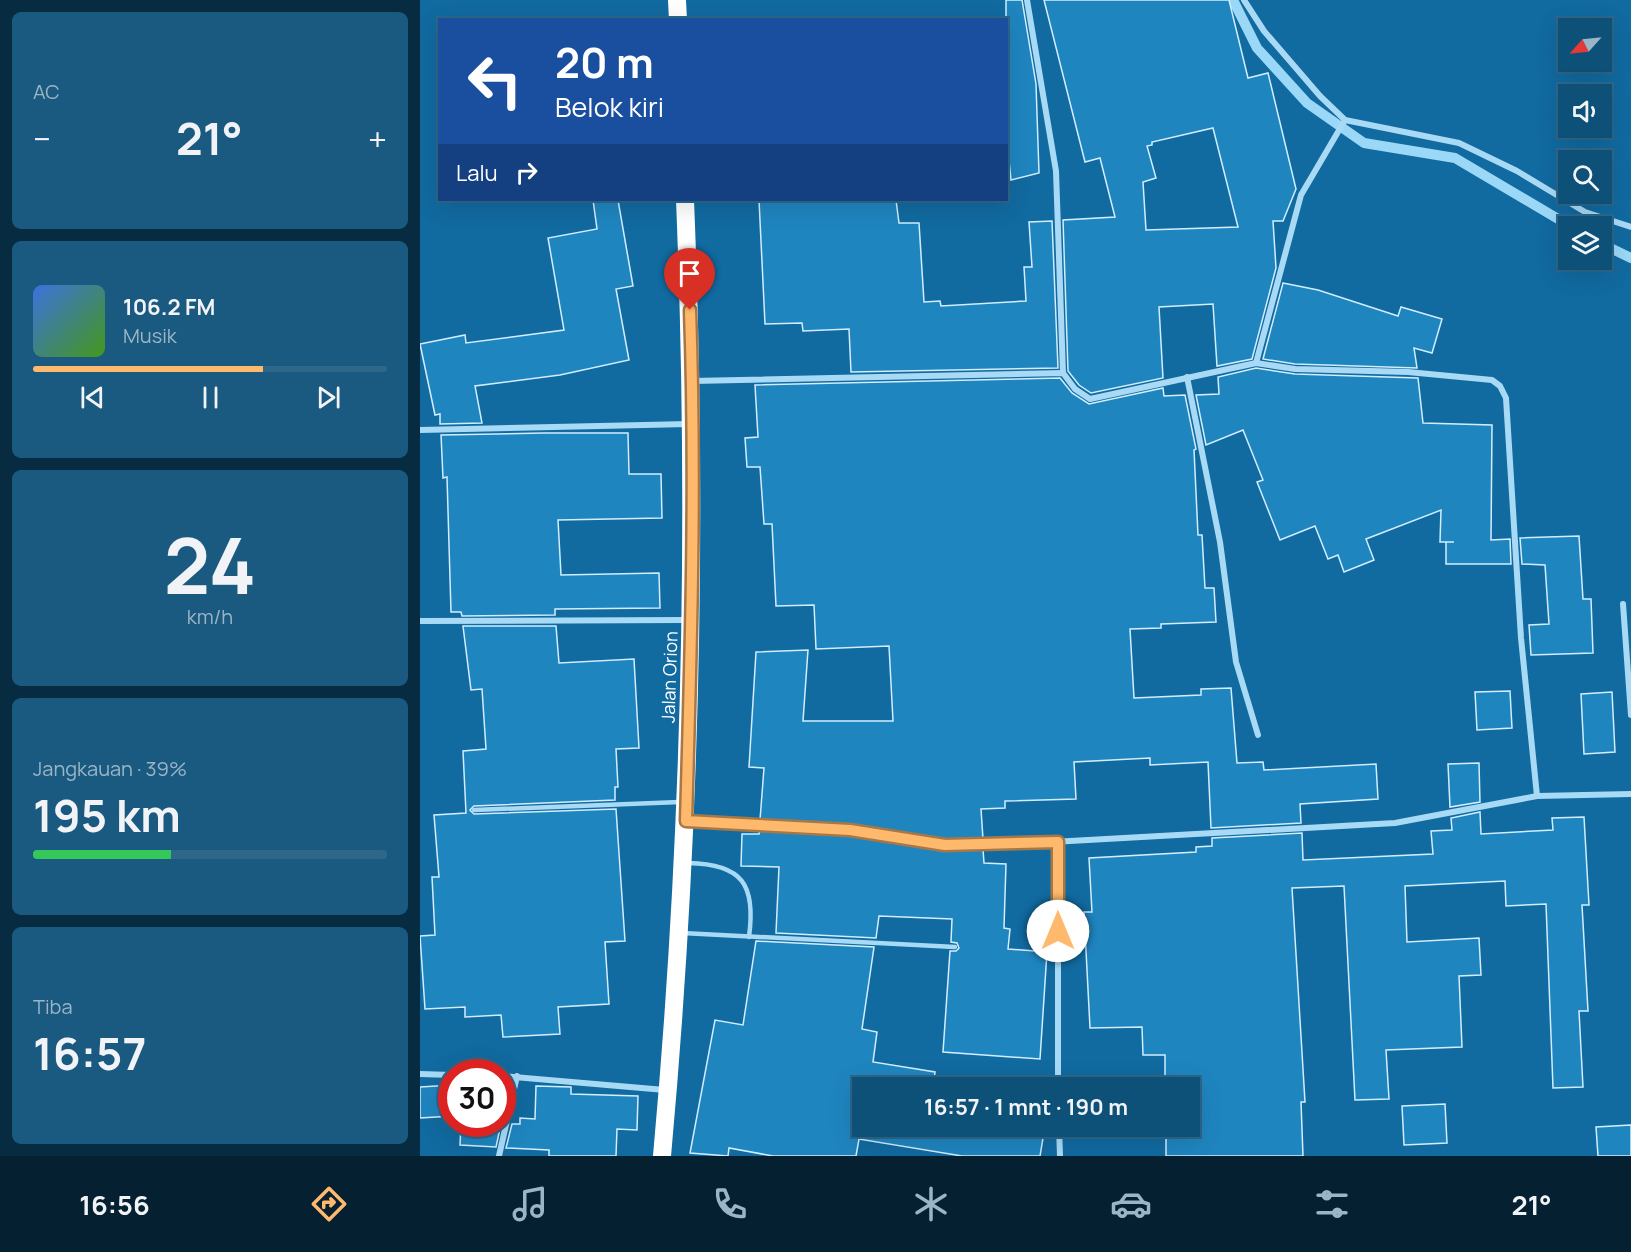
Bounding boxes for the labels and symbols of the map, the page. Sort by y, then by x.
north arrow [1558,18,1612,72]
pin [664,248,715,310]
street label: Jalan Orion [655,631,683,723]
position arrow [1026,899,1090,963]
speed limit sign: 30 [438,1059,516,1137]

